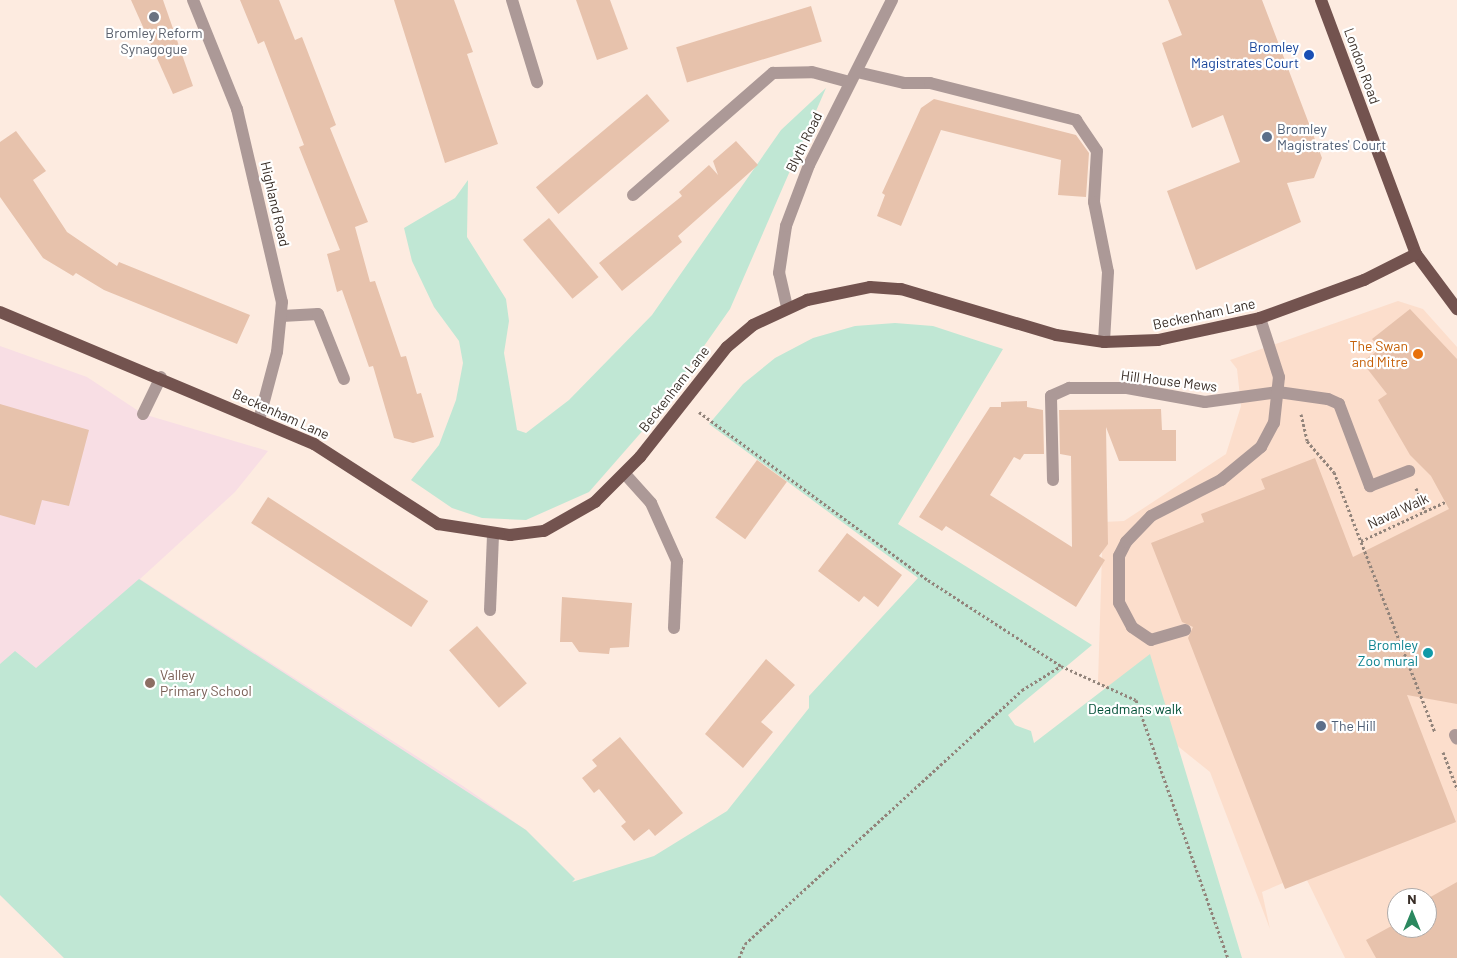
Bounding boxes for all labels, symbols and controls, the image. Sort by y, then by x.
marker: Bromley Reform Synagogue [148,11,160,23]
place label: Bromley Reform Synagogue [105,25,203,58]
street label: London Road [1340,26,1384,106]
place label: Bromley Magistrates Court [1191,39,1299,72]
marker: Bromley Magistrates Court [1303,49,1315,61]
street label: Blyth Road [782,109,826,175]
place label: Bromley Magistrates' Court [1277,121,1386,154]
marker: Bromley Magistrates' Court [1261,131,1273,143]
street label: Highland Road [257,160,293,248]
street label: Beckenham Lane [1151,295,1257,333]
place label: The Swan and Mitre [1350,338,1408,371]
street label: Beckenham Lane [635,343,713,435]
marker: The Swan and Mitre [1412,348,1424,360]
street label: Hill House Mews [1120,367,1218,395]
street label: Beckenham Lane [230,385,332,443]
street label: Naval Walk [1365,490,1431,532]
place label: Bromley Zoo mural [1358,637,1418,670]
marker: Bromley Zoo mural [1422,647,1434,659]
place label: Valley Primary School [160,667,252,700]
marker: Valley Primary School [144,677,156,689]
park label: Deadmans walk [1088,701,1182,717]
place label: The Hill [1331,718,1376,734]
marker: The Hill [1315,720,1327,732]
north arrow [1387,888,1437,938]
text: N [1407,890,1417,907]

